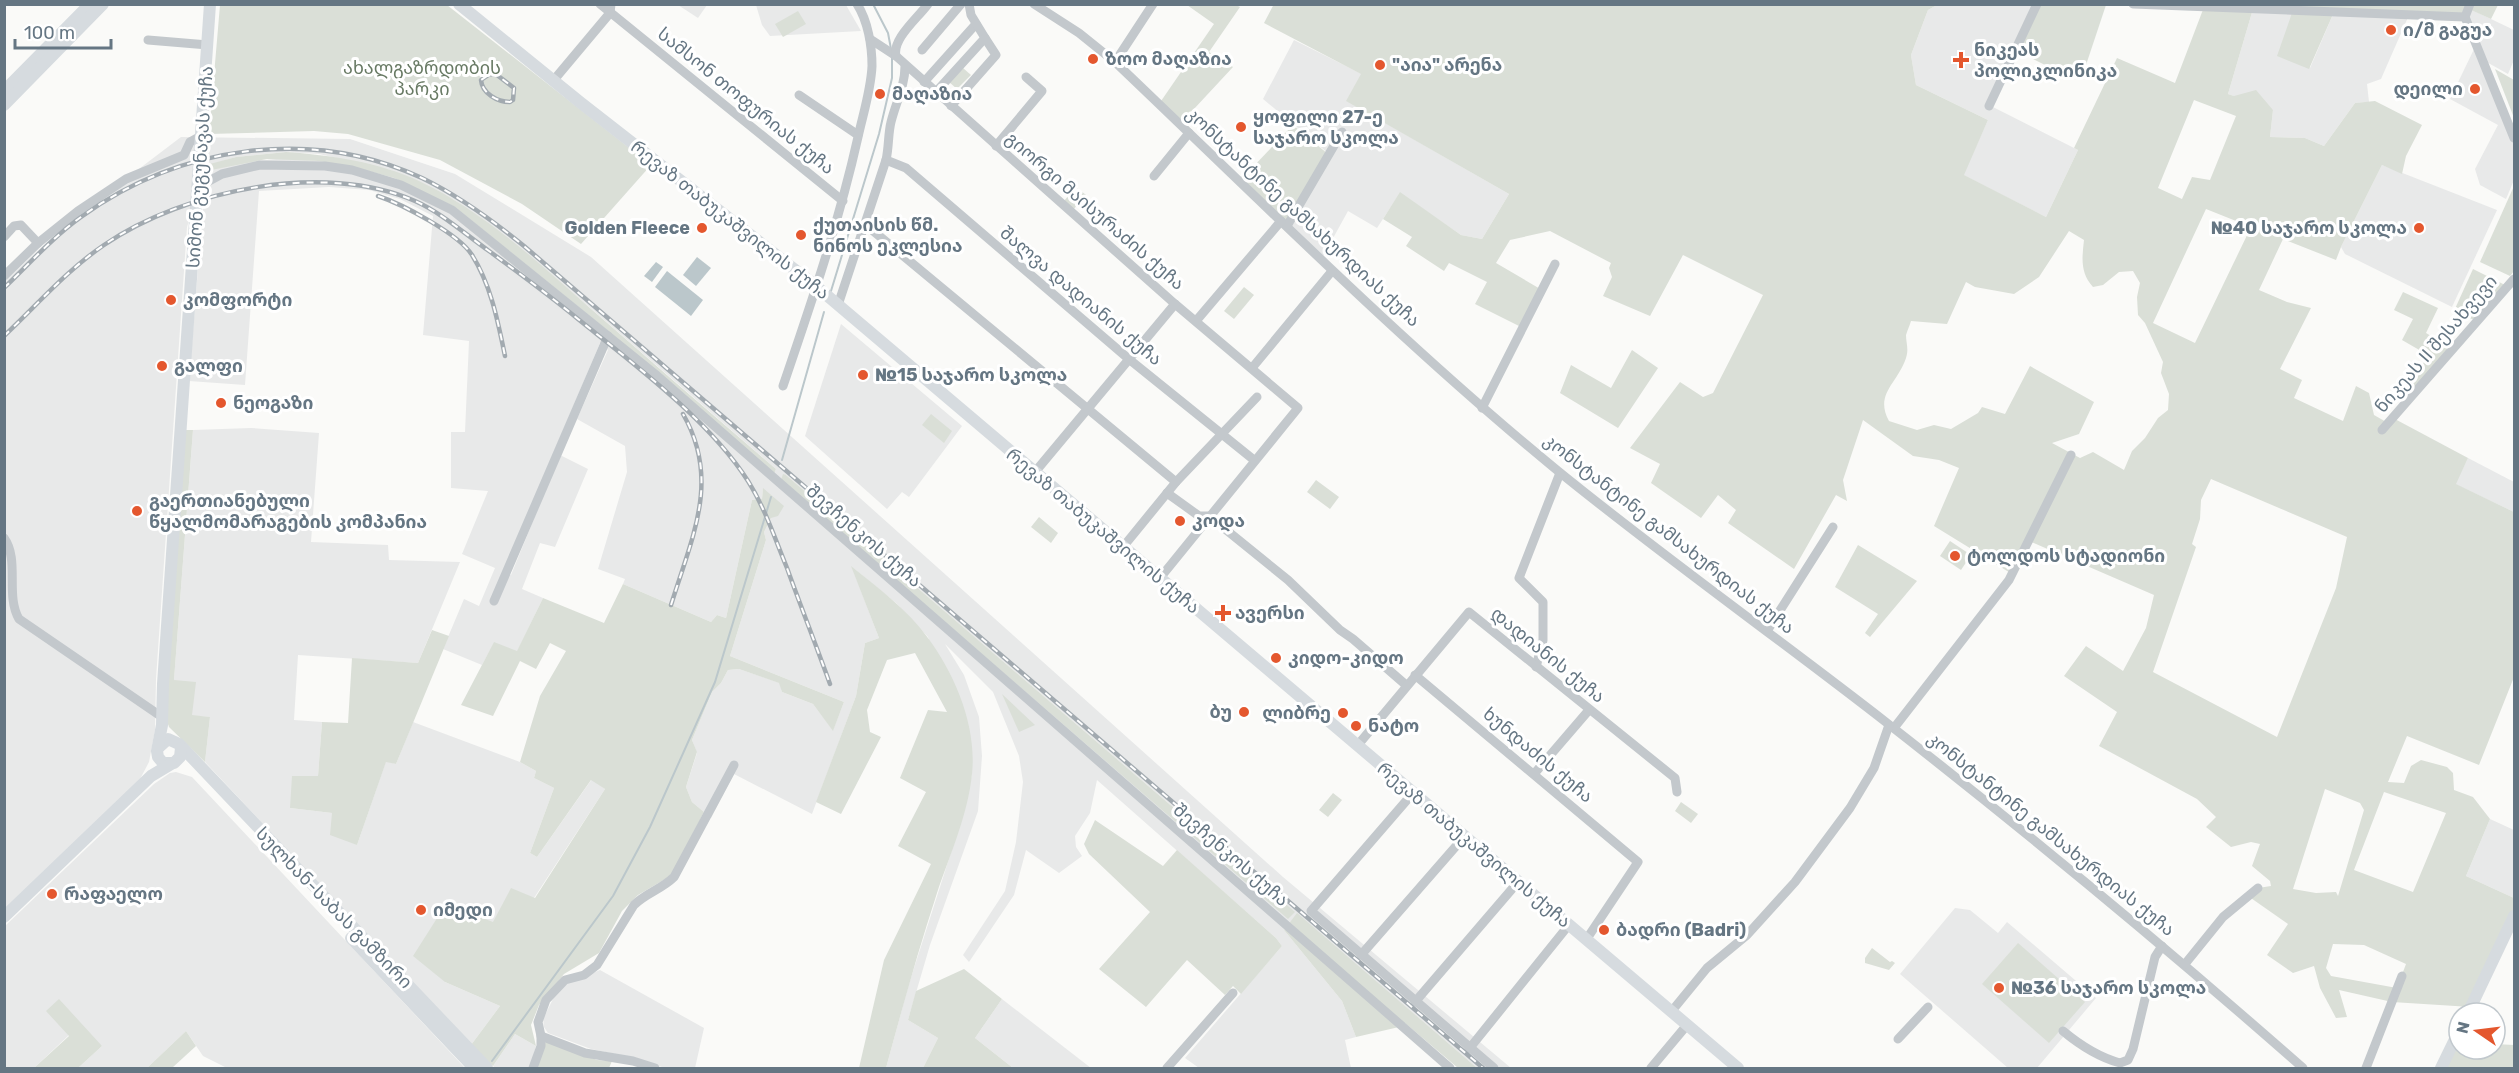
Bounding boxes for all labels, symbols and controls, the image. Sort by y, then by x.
scale bar [15,12,111,50]
place label: ი/მ გაგუა [2403,19,2492,41]
text: 100 m [24,22,75,44]
street label: სამსონ თოფურიას ქუჩა [653,23,839,179]
marker: ი/მ გაგუა [2384,23,2398,37]
place label: ნიკეას პოლიკლინიკა [1974,39,2117,82]
place label: ზოო მაღაზია [1105,48,1232,70]
marker: ნიკეას პოლიკლინიკა [1952,51,1970,69]
marker: ზოო მაღაზია [1086,52,1100,66]
place label: "აია" არენა [1392,54,1502,76]
park label: ახალგაზრდობის პარკი [343,57,501,100]
marker: "აია" არენა [1373,58,1387,72]
street label: სიმონ გუგუნავას ქუჩა [182,65,218,269]
place label: დეილი [2393,78,2463,100]
marker: დეილი [2468,82,2482,96]
place label: მაღაზია [892,83,972,105]
marker: მაღაზია [873,87,887,101]
street label: კონსტანტინე გამსახურდიას ქუჩა [1181,102,1425,332]
place label: ყოფილი 27-ე საჯარო სკოლა [1253,106,1399,149]
marker: ყოფილი 27-ე საჯარო სკოლა [1234,120,1248,134]
street label: გიორგი მაისურაძის ქუჩა [1001,127,1189,295]
street label: რევაზ თაბუკაშვილის ქუჩა [626,136,834,304]
place label: ქუთაისის წმ. ნინოს ეკლესია [813,214,962,257]
place label: Golden Fleece [564,217,690,239]
place label: №40 საჯარო სკოლა [2211,217,2407,239]
marker: Golden Fleece [695,221,709,235]
marker: №40 საჯარო სკოლა [2412,221,2426,235]
street label: შალვა დადიანის ქუჩა [995,222,1167,370]
marker: ქუთაისის წმ. ნინოს ეკლესია [794,228,808,242]
street label: ნიკეას II შესახვევი [2370,271,2502,417]
place label: კომფორტი [183,289,292,311]
marker: კომფორტი [164,293,178,307]
place label: გალფი [174,355,243,377]
marker: გალფი [155,359,169,373]
place label: №15 საჯარო სკოლა [875,364,1067,386]
marker: №15 საჯარო სკოლა [856,368,870,382]
place label: ნეოგაზი [233,392,313,414]
marker: ნეოგაზი [214,396,228,410]
street label: კონსტანტინე გამსახურდიას ქუჩა [1539,429,1799,639]
street label: რევაზ თაბუკაშვილის ქუჩა [1002,444,1204,618]
street label: შევჩენკოს ქუჩა [802,480,926,592]
place label: გაერთიანებული წყალმომარაგების კომპანია [149,490,427,533]
marker: გაერთიანებული წყალმომარაგების კომპანია [130,504,144,518]
place label: კოდა [1192,510,1245,532]
marker: კოდა [1173,514,1187,528]
place label: ტოლდოს სტადიონი [1967,545,2165,567]
marker: ტოლდოს სტადიონი [1948,549,1962,563]
place label: ავერსი [1235,602,1305,624]
street label: დადიანის ქუჩა [1487,602,1609,708]
marker: ავერსი [1216,606,1230,620]
place label: კიდო-კიდო [1288,647,1404,669]
marker: კიდო-კიდო [1269,651,1283,665]
place label: ბუ [1209,701,1232,723]
place label: ლიბრე [1262,702,1331,724]
street label: ხუნდაძის ქუჩა [1479,703,1597,807]
marker: ბუ [1237,705,1251,719]
marker: ლიბრე [1336,706,1350,720]
place label: ნატო [1368,715,1419,737]
marker: ნატო [1349,719,1363,733]
street label: კონსტანტინე გამსახურდიას ქუჩა [1923,727,2179,941]
street label: რევაზ თაბუკაშვილის ქუჩა [1373,758,1575,932]
street label: შევჩენკოს ქუჩა [1169,799,1293,911]
street label: სულხან-საბას გამზირი [251,823,417,993]
place label: რაფაელო [64,883,163,905]
marker: რაფაელო [45,887,59,901]
place label: იმედი [433,899,493,921]
marker: იმედი [414,903,428,917]
place label: ბადრი (Badri) [1616,919,1746,941]
marker: ბადრი (Badri) [1597,923,1611,937]
place label: №36 საჯარო სკოლა [2011,977,2206,999]
marker: №36 საჯარო სკოლა [1992,981,2006,995]
north arrow [2447,1001,2507,1061]
text: N [2452,1020,2474,1035]

